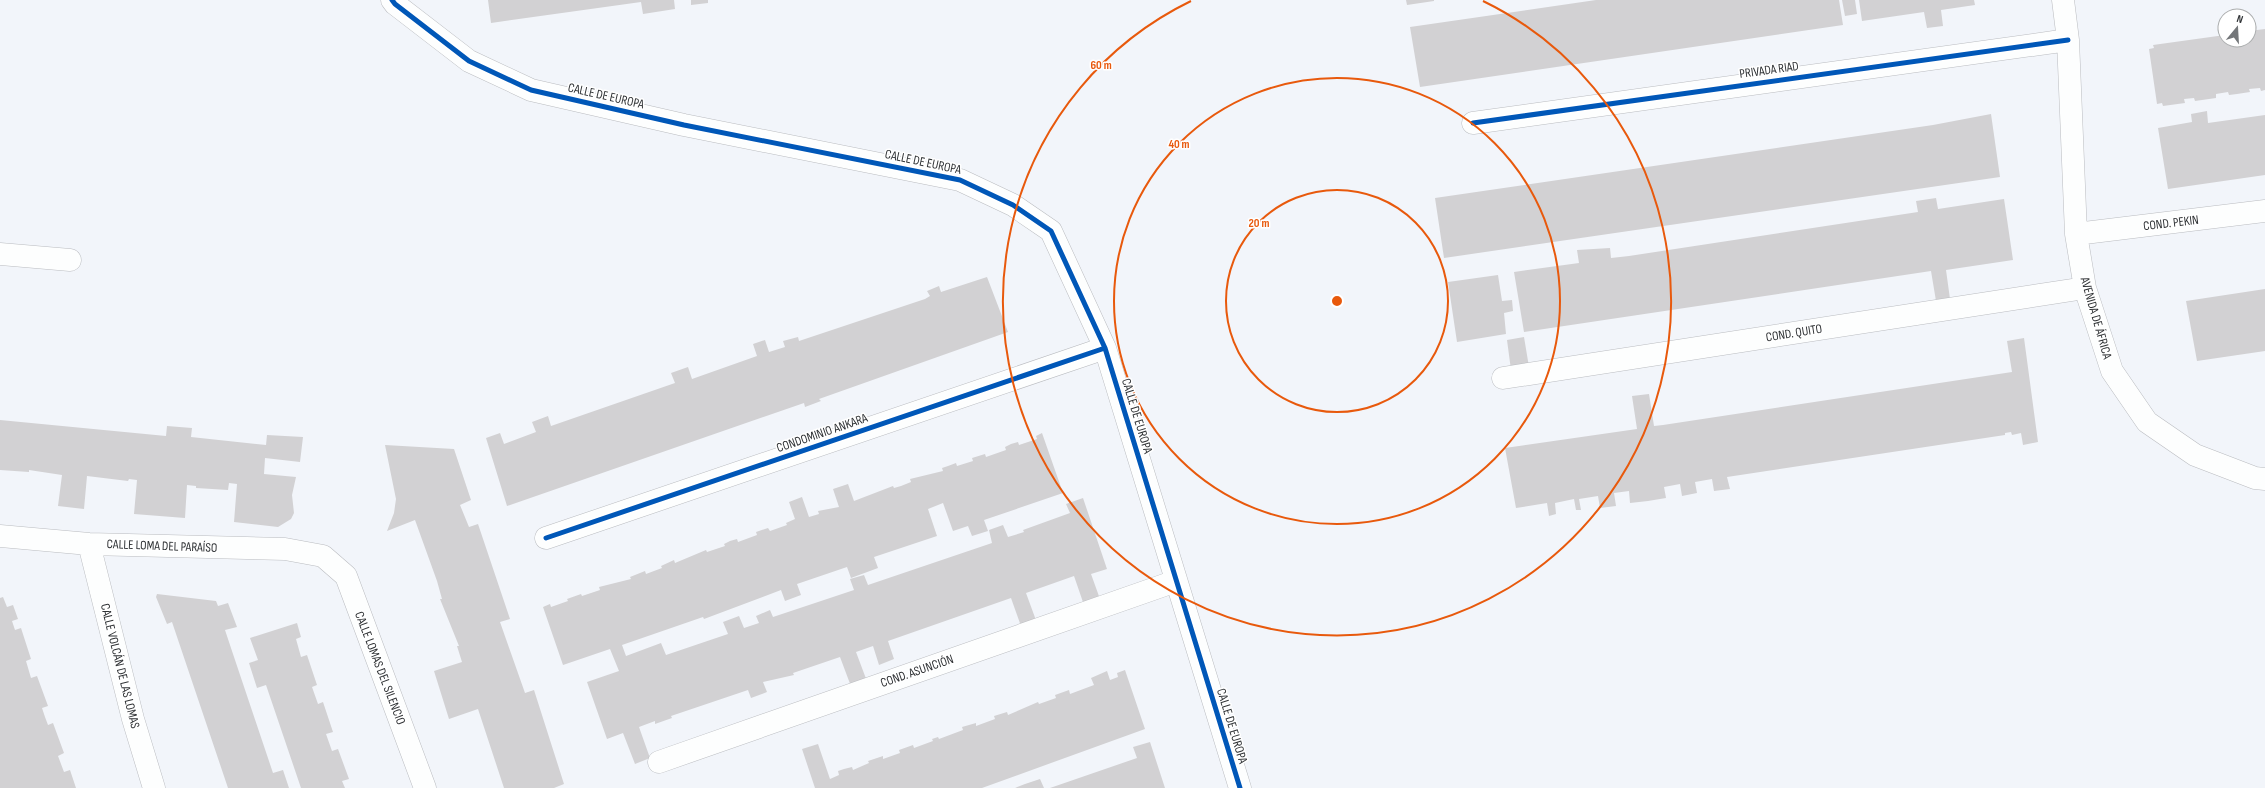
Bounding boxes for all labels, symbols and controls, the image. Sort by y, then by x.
north arrow [2217,8,2257,48]
text: N [2235,12,2245,26]
text: 60 m [1090,58,1112,73]
street label: PRIVADA RIAD [1738,58,1800,82]
street label: CALLE DE EUROPA [566,79,646,113]
text: 40 m [1168,137,1190,152]
street label: CALLE DE EUROPA [883,146,963,178]
street label: COND. PEKIN [2142,212,2200,234]
text: 20 m [1249,216,1269,231]
street label: AVENIDA DE ÁFRICA [2076,274,2115,361]
centre of rings [1330,294,1344,308]
street label: COND. QUITO [1765,321,1823,345]
street label: CALLE DE EUROPA [1118,377,1156,456]
street label: CONDOMINIO ANKARA [774,410,870,456]
street label: CALLE LOMA DEL PARAÍSO [106,536,218,556]
street label: CALLE VOLCÁN DE LAS LOMAS [97,602,143,730]
street label: CALLE LOMAS DEL SILENCIO [351,609,409,727]
street label: COND. ASUNCIÓN [878,651,956,691]
street label: CALLE DE EUROPA [1213,687,1251,766]

